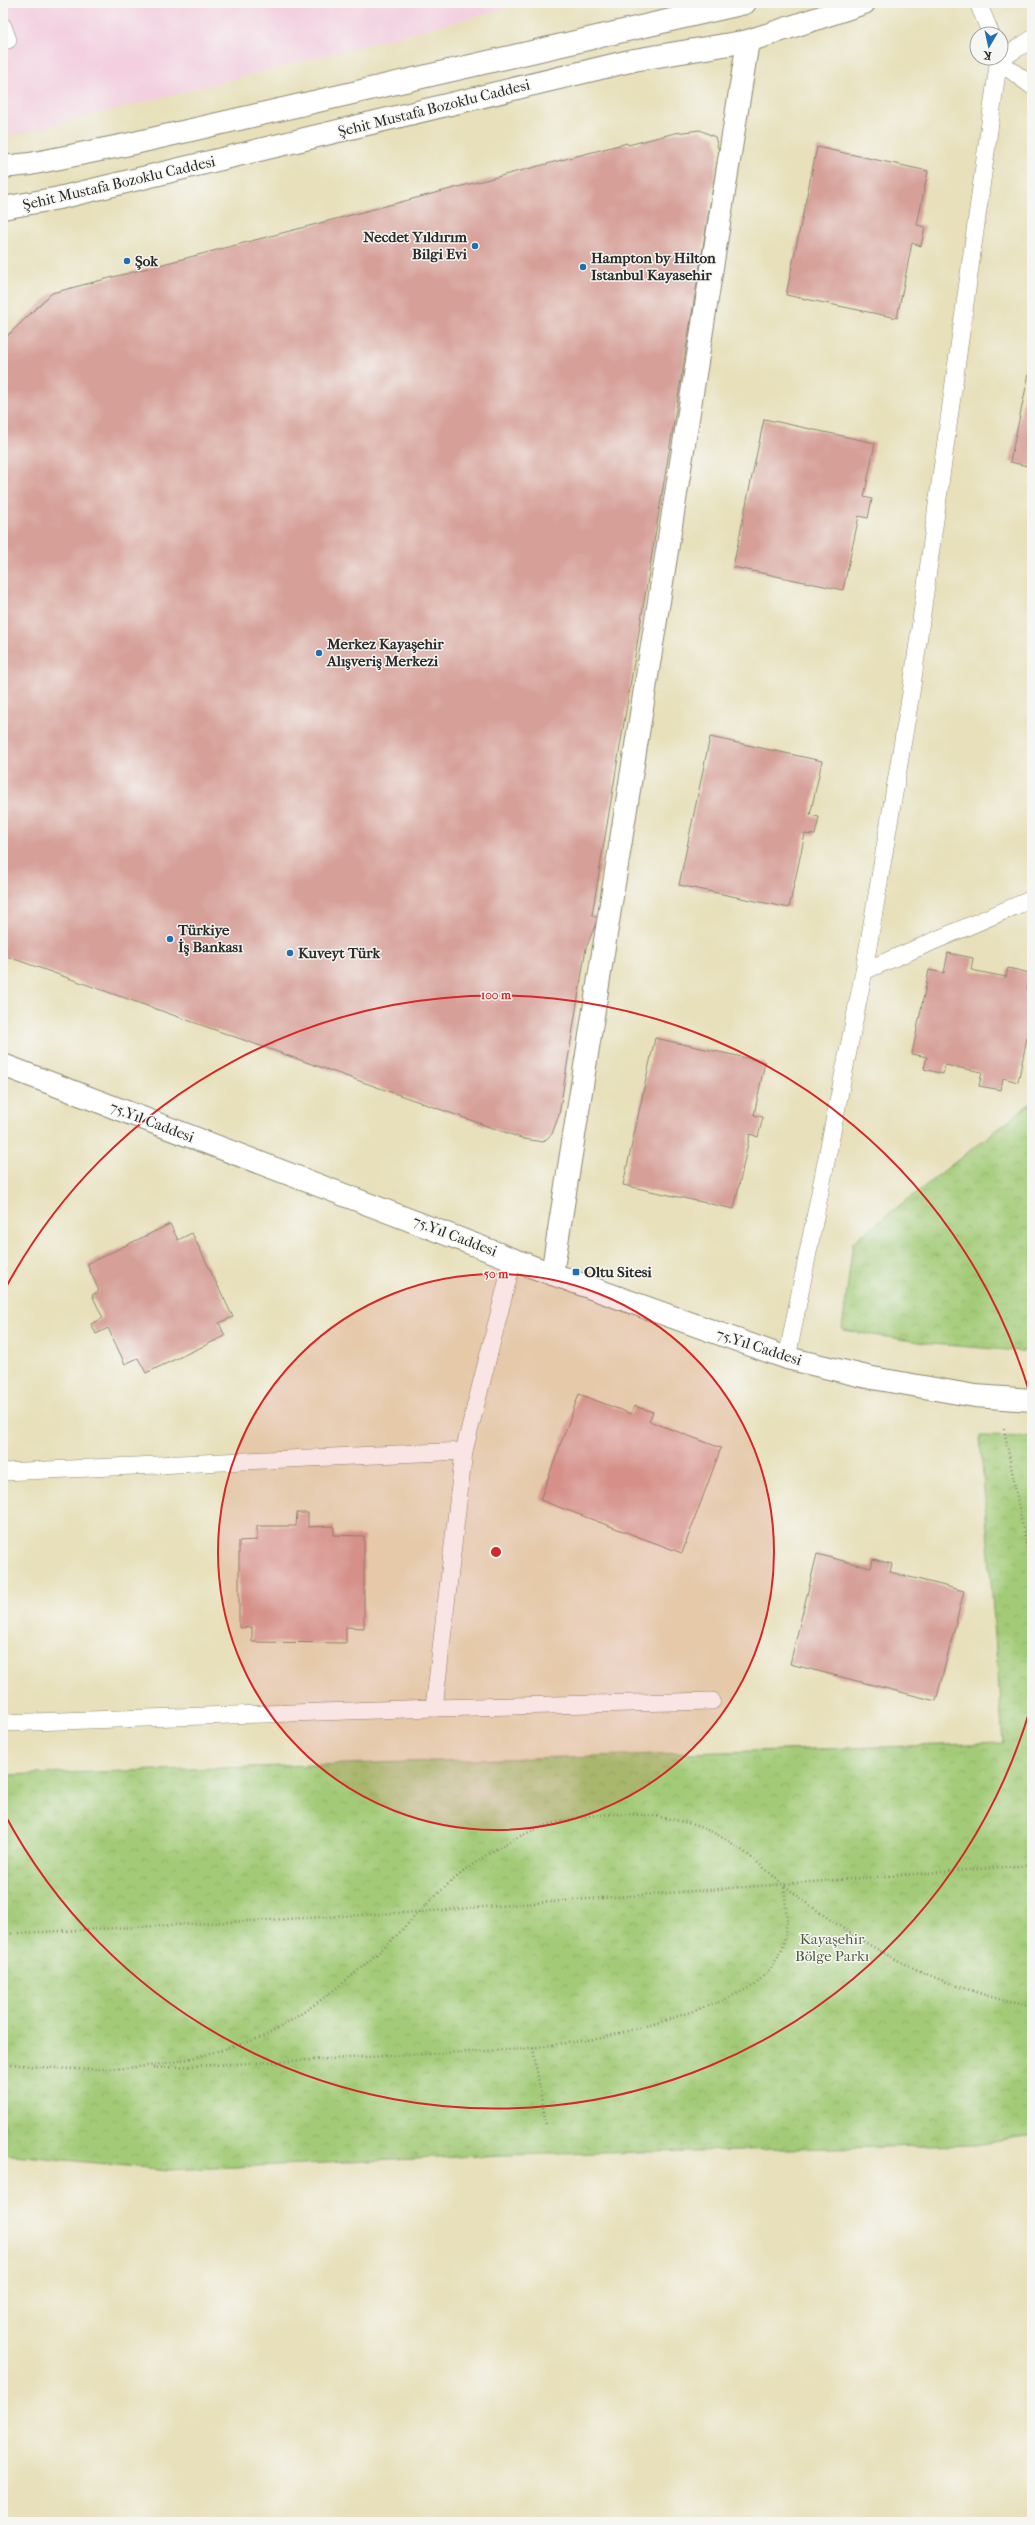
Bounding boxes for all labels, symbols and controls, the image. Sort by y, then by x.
north arrow [969,26,1009,66]
text: K [982,48,992,62]
street label: Şehit Mustafa Bozoklu Caddesi [336,75,532,141]
street label: Şehit Mustafa Bozoklu Caddesi [21,152,218,214]
place label: Necdet Yıldırım Bilgi Evi [363,228,468,263]
marker: Necdet Yıldırım Bilgi Evi [470,241,480,251]
place label: Hampton by Hilton Istanbul Kayasehir [591,249,716,284]
place label: Şok [135,252,159,270]
marker: Şok [122,256,132,266]
marker: Hampton by Hilton Istanbul Kayasehir [578,262,588,272]
place label: Merkez Kayaşehir Alışveriş Merkezi [326,635,444,671]
marker: Merkez Kayaşehir Alışveriş Merkezi [314,648,324,658]
place label: Türkiye İş Bankası [177,921,243,957]
marker: Türkiye İş Bankası [165,934,175,944]
place label: Kuveyt Türk [298,944,381,962]
marker: Kuveyt Türk [285,948,295,958]
text: 100 m [481,988,512,1002]
street label: 75.Yıl Caddesi [107,1098,197,1147]
street label: 75.Yıl Caddesi [410,1212,500,1261]
place label: Oltu Sitesi [584,1263,652,1281]
text: 50 m [484,1267,509,1281]
marker: Oltu Sitesi [571,1267,581,1277]
street label: 75.Yıl Caddesi [714,1325,805,1369]
centre of rings [489,1545,503,1559]
park label: Kayaşehir Bölge Parkı [795,1930,870,1965]

